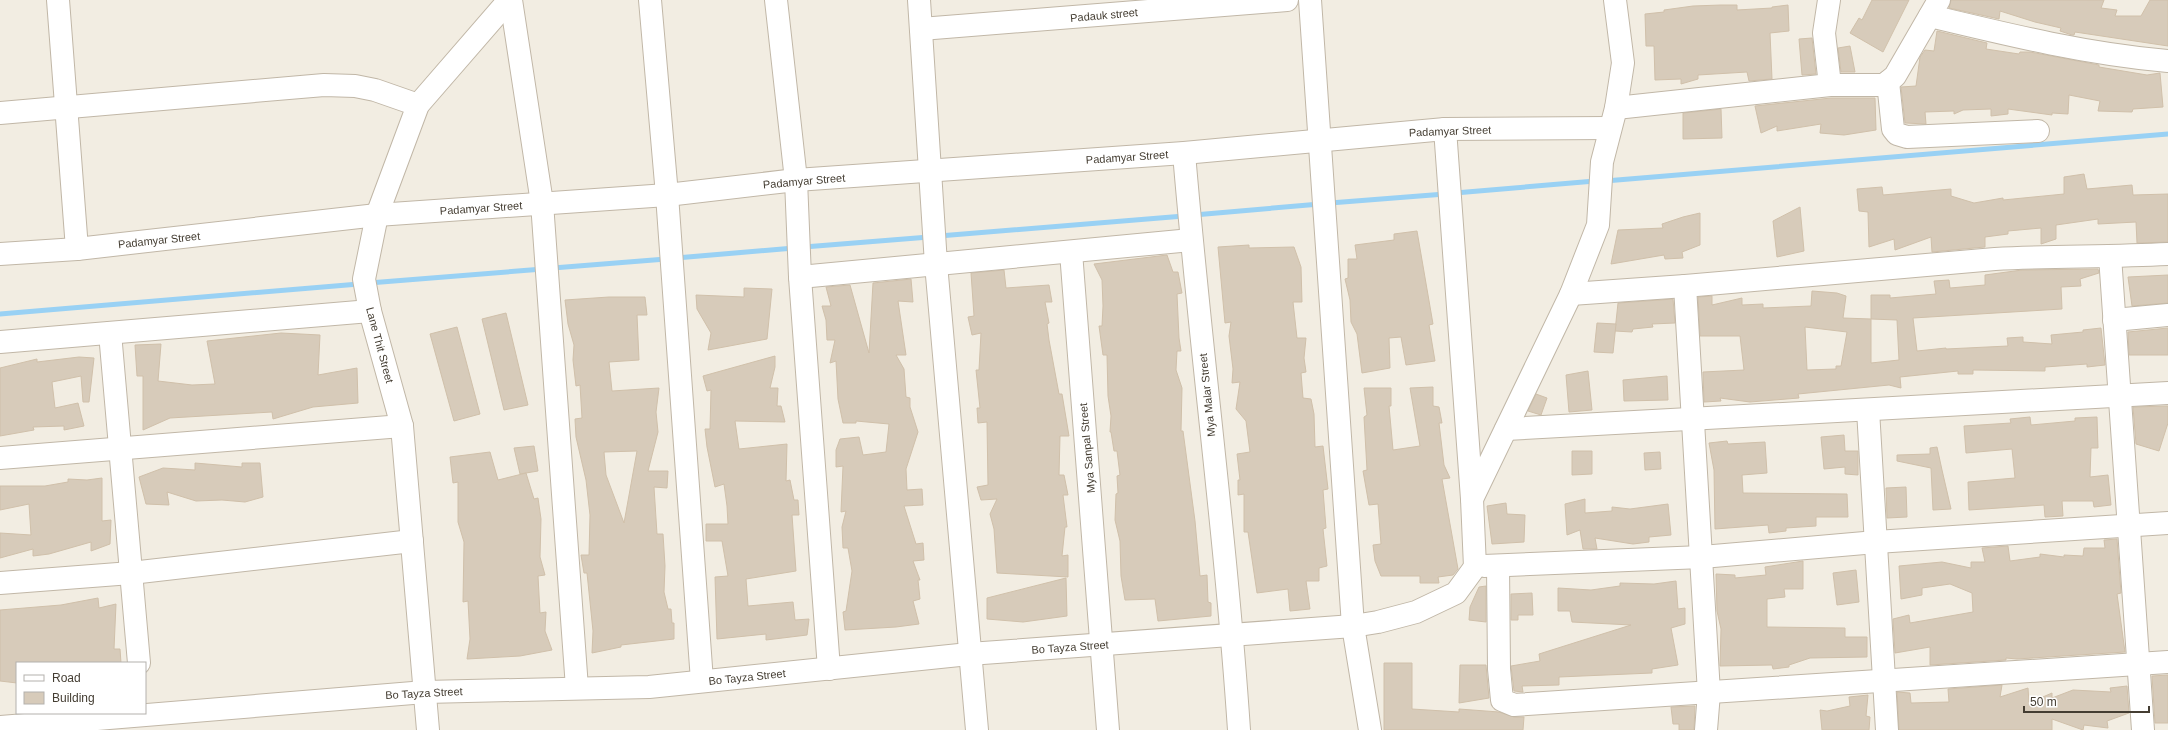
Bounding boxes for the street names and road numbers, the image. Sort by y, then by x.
street label: Padauk street [1070,6,1138,24]
street label: Padamyar Street [1409,124,1491,138]
street label: Padamyar Street [1085,148,1169,166]
street label: Padamyar Street [762,171,846,191]
street label: Padamyar Street [439,199,523,217]
street label: Padamyar Street [117,230,201,250]
street label: Lane Thit Street [364,306,396,384]
street label: Mya Malar Street [1197,353,1217,437]
street label: Mya Sanpal Street [1077,402,1097,494]
street label: Bo Tayza Street [1031,638,1109,656]
street label: Bo Tayza Street [708,667,786,687]
street label: Bo Tayza Street [385,685,463,701]

